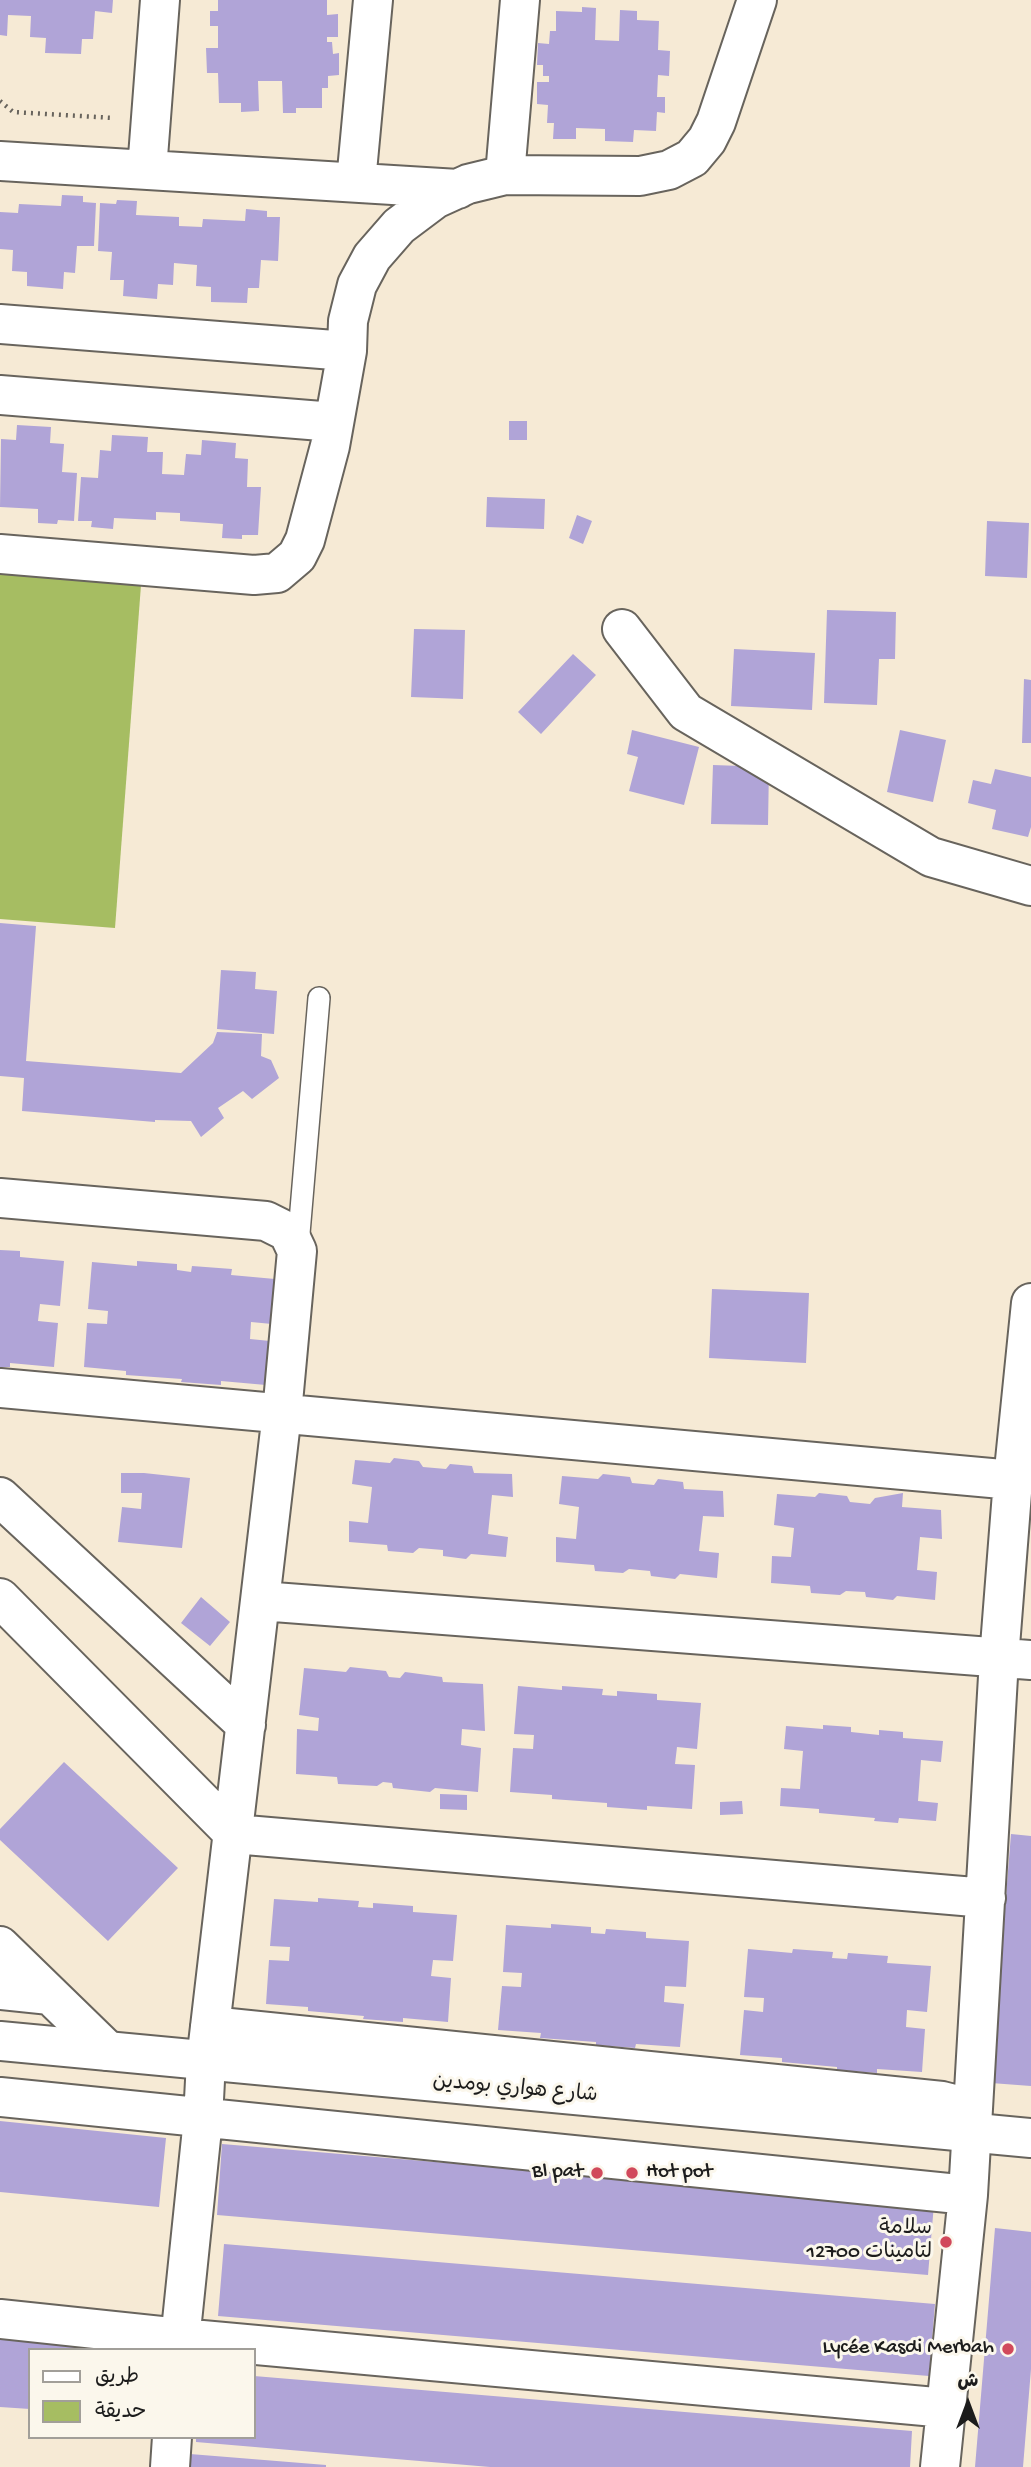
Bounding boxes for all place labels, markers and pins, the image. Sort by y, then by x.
place label: Bl pat [532,2160,583,2186]
place label: Hot pot [646,2160,712,2186]
marker: Bl pat [589,2165,605,2181]
marker: Hot pot [624,2165,640,2181]
place label: سلامة لتامينات 12700 [806,2217,932,2267]
marker: سلامة لتامينات 12700 [938,2234,954,2250]
place label: Lycée Kasdi Merbah [823,2336,994,2362]
marker: Lycée Kasdi Merbah [1000,2341,1016,2357]

